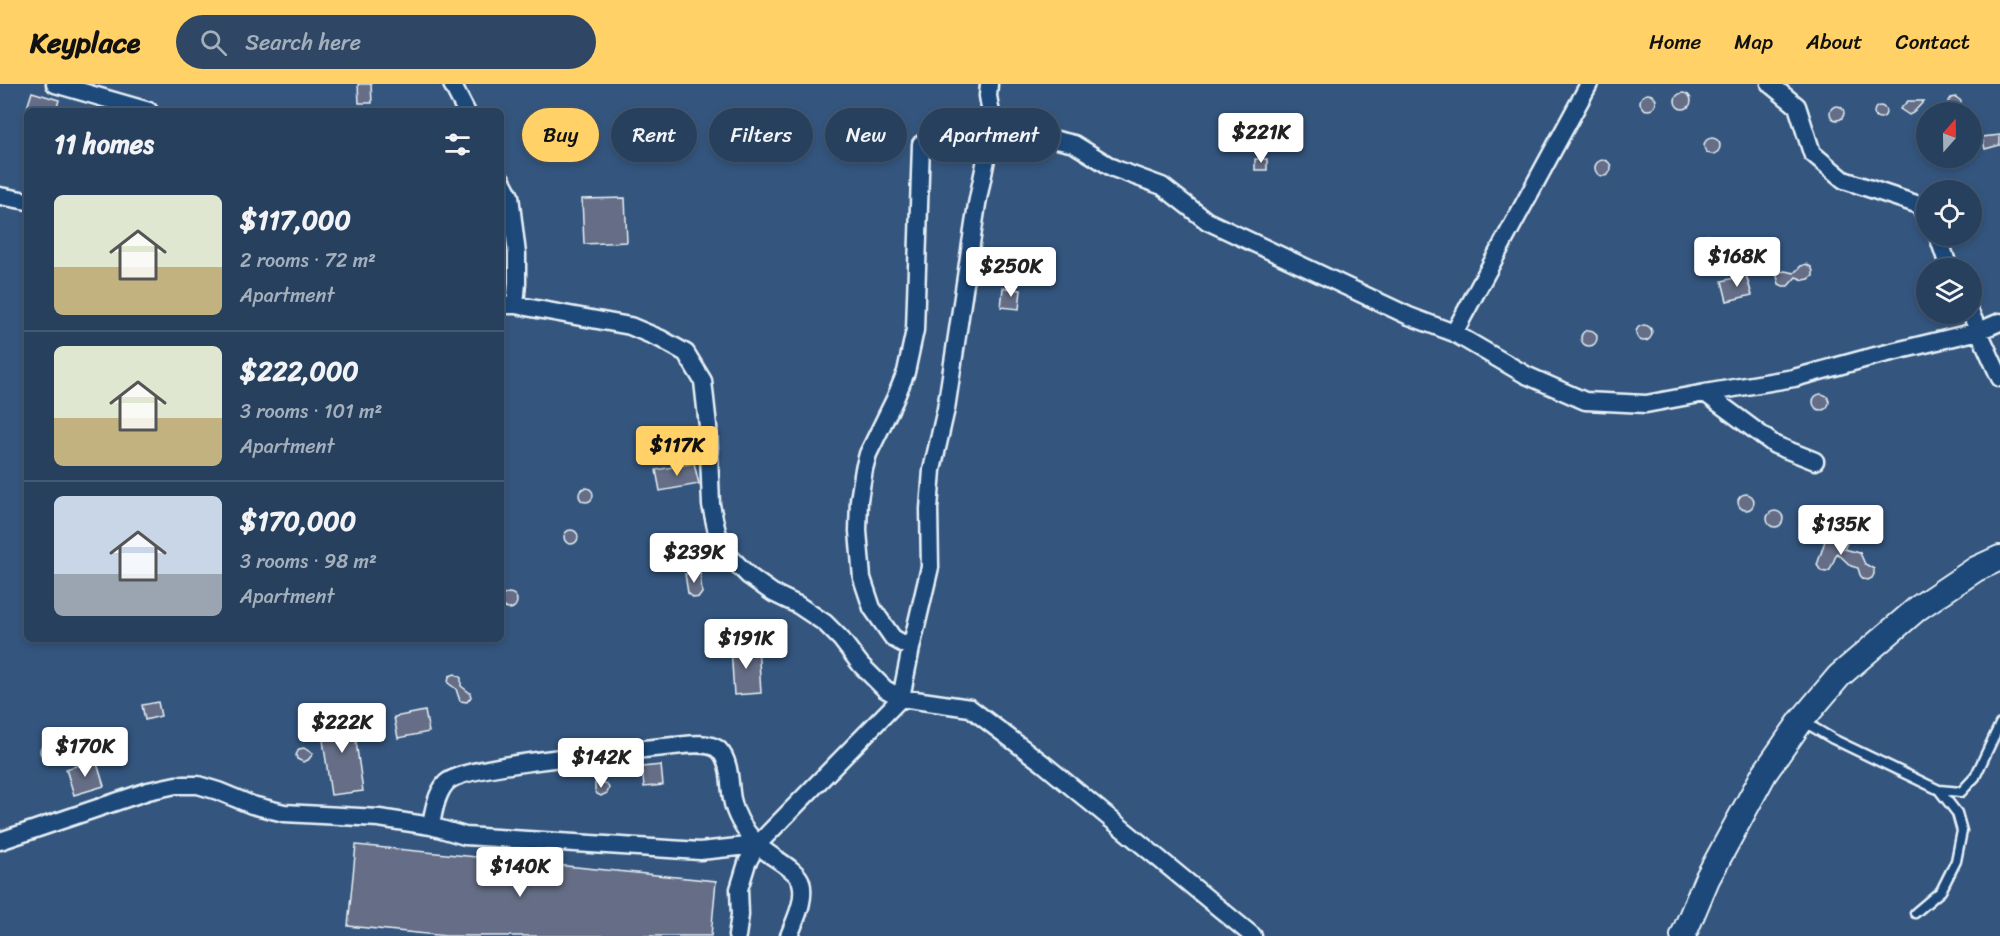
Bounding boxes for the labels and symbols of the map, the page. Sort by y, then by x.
north arrow [1916,102,1982,168]
pin: $221K [1219,113,1303,164]
pin: $168K [1695,237,1779,288]
pin: $250K [969,247,1053,298]
pin: $117K [635,426,719,477]
pin: $135K [1799,505,1883,556]
pin: $239K [652,533,736,584]
pin: $191K [704,619,788,670]
pin: $222K [300,703,384,754]
pin: $170K [43,727,127,778]
pin: $142K [559,738,643,789]
pin: $140K [478,847,562,898]

